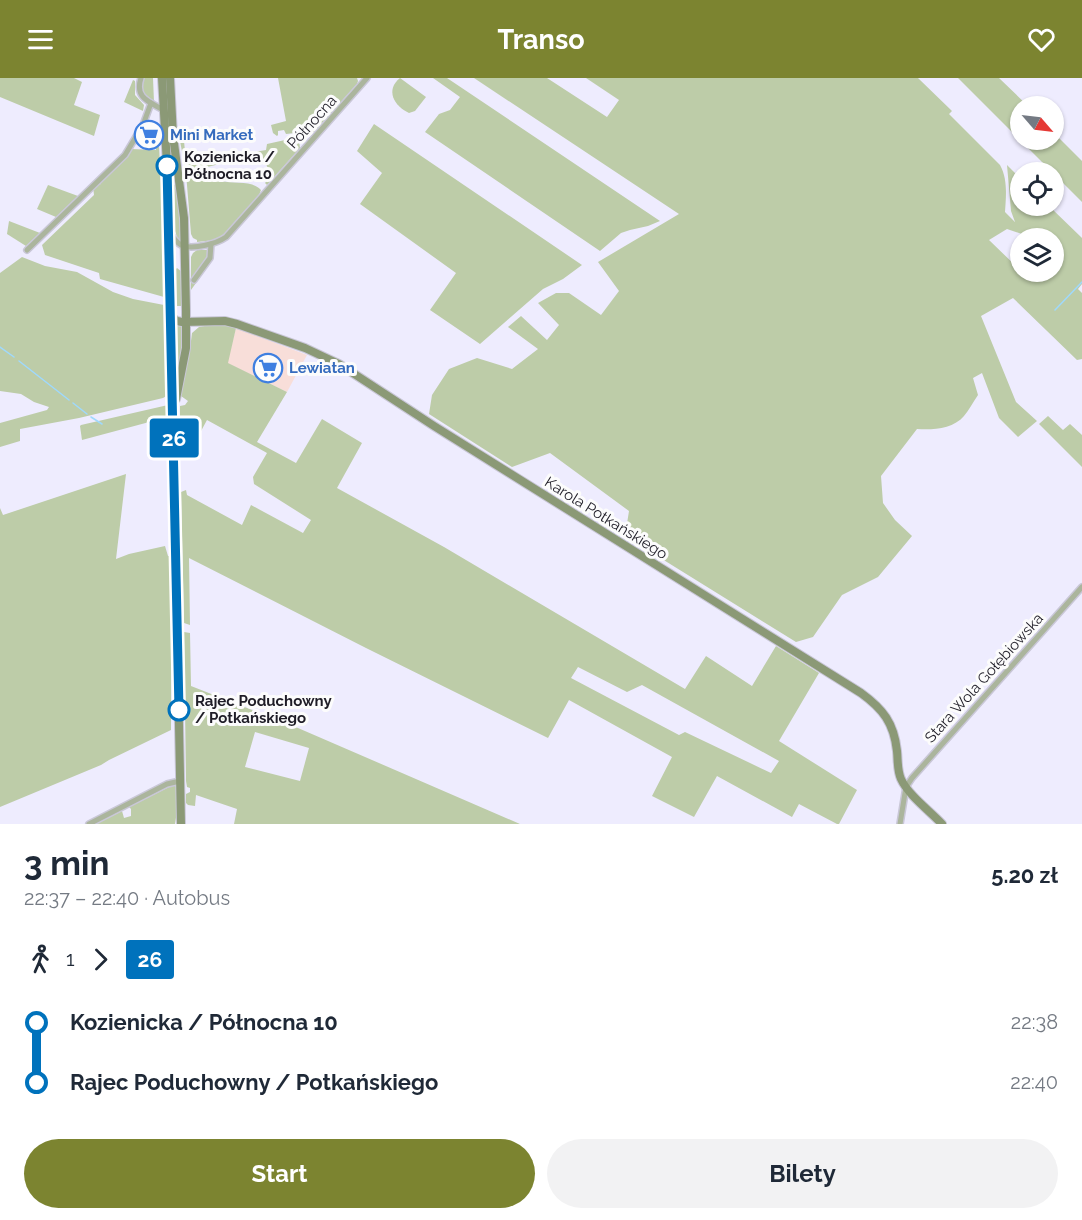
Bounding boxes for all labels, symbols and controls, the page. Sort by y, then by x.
icon: menu [24,23,57,56]
icon: heart [1025,23,1058,56]
text: Transo [497,24,585,55]
street label: Północna [283,92,341,152]
north arrow [1010,96,1064,150]
map controls [1010,96,1064,282]
supermarket icon: Mini Market [133,119,165,151]
place label: Mini Market [170,126,253,144]
place label: Kozienicka / Północna 10 [184,148,276,183]
marker: Kozienicka / Północna 10 [156,155,178,177]
button: locate [1010,162,1064,216]
button: layers [1010,228,1064,282]
supermarket icon: Lewiatan [252,352,284,384]
place label: Lewiatan [289,359,355,377]
line badge: 26 [147,418,201,458]
text: 26 [162,426,186,451]
street label: Karola Potkańskiego [541,473,671,563]
street label: Stara Wola Gołębiowska [921,610,1047,746]
place label: Rajec Poduchowny / Potkańskiego [195,692,332,727]
marker: Rajec Poduchowny / Potkańskiego [168,699,190,721]
text: 3 min [24,844,109,883]
text: 5.20 zł [991,862,1058,888]
text: 22:37 – 22:40 · Autobus [24,886,230,910]
icon: walk [24,943,57,976]
icon: forward [84,943,117,976]
text: 1 [66,947,75,971]
text: 26 [138,947,162,972]
text: Kozienicka / Północna 10 [70,1009,338,1035]
text: 22:38 [1011,1010,1058,1034]
text: Rajec Poduchowny / Potkańskiego [70,1069,438,1095]
text: 22:40 [1010,1070,1058,1094]
button: Start [24,1139,535,1208]
button: Bilety [547,1139,1058,1208]

